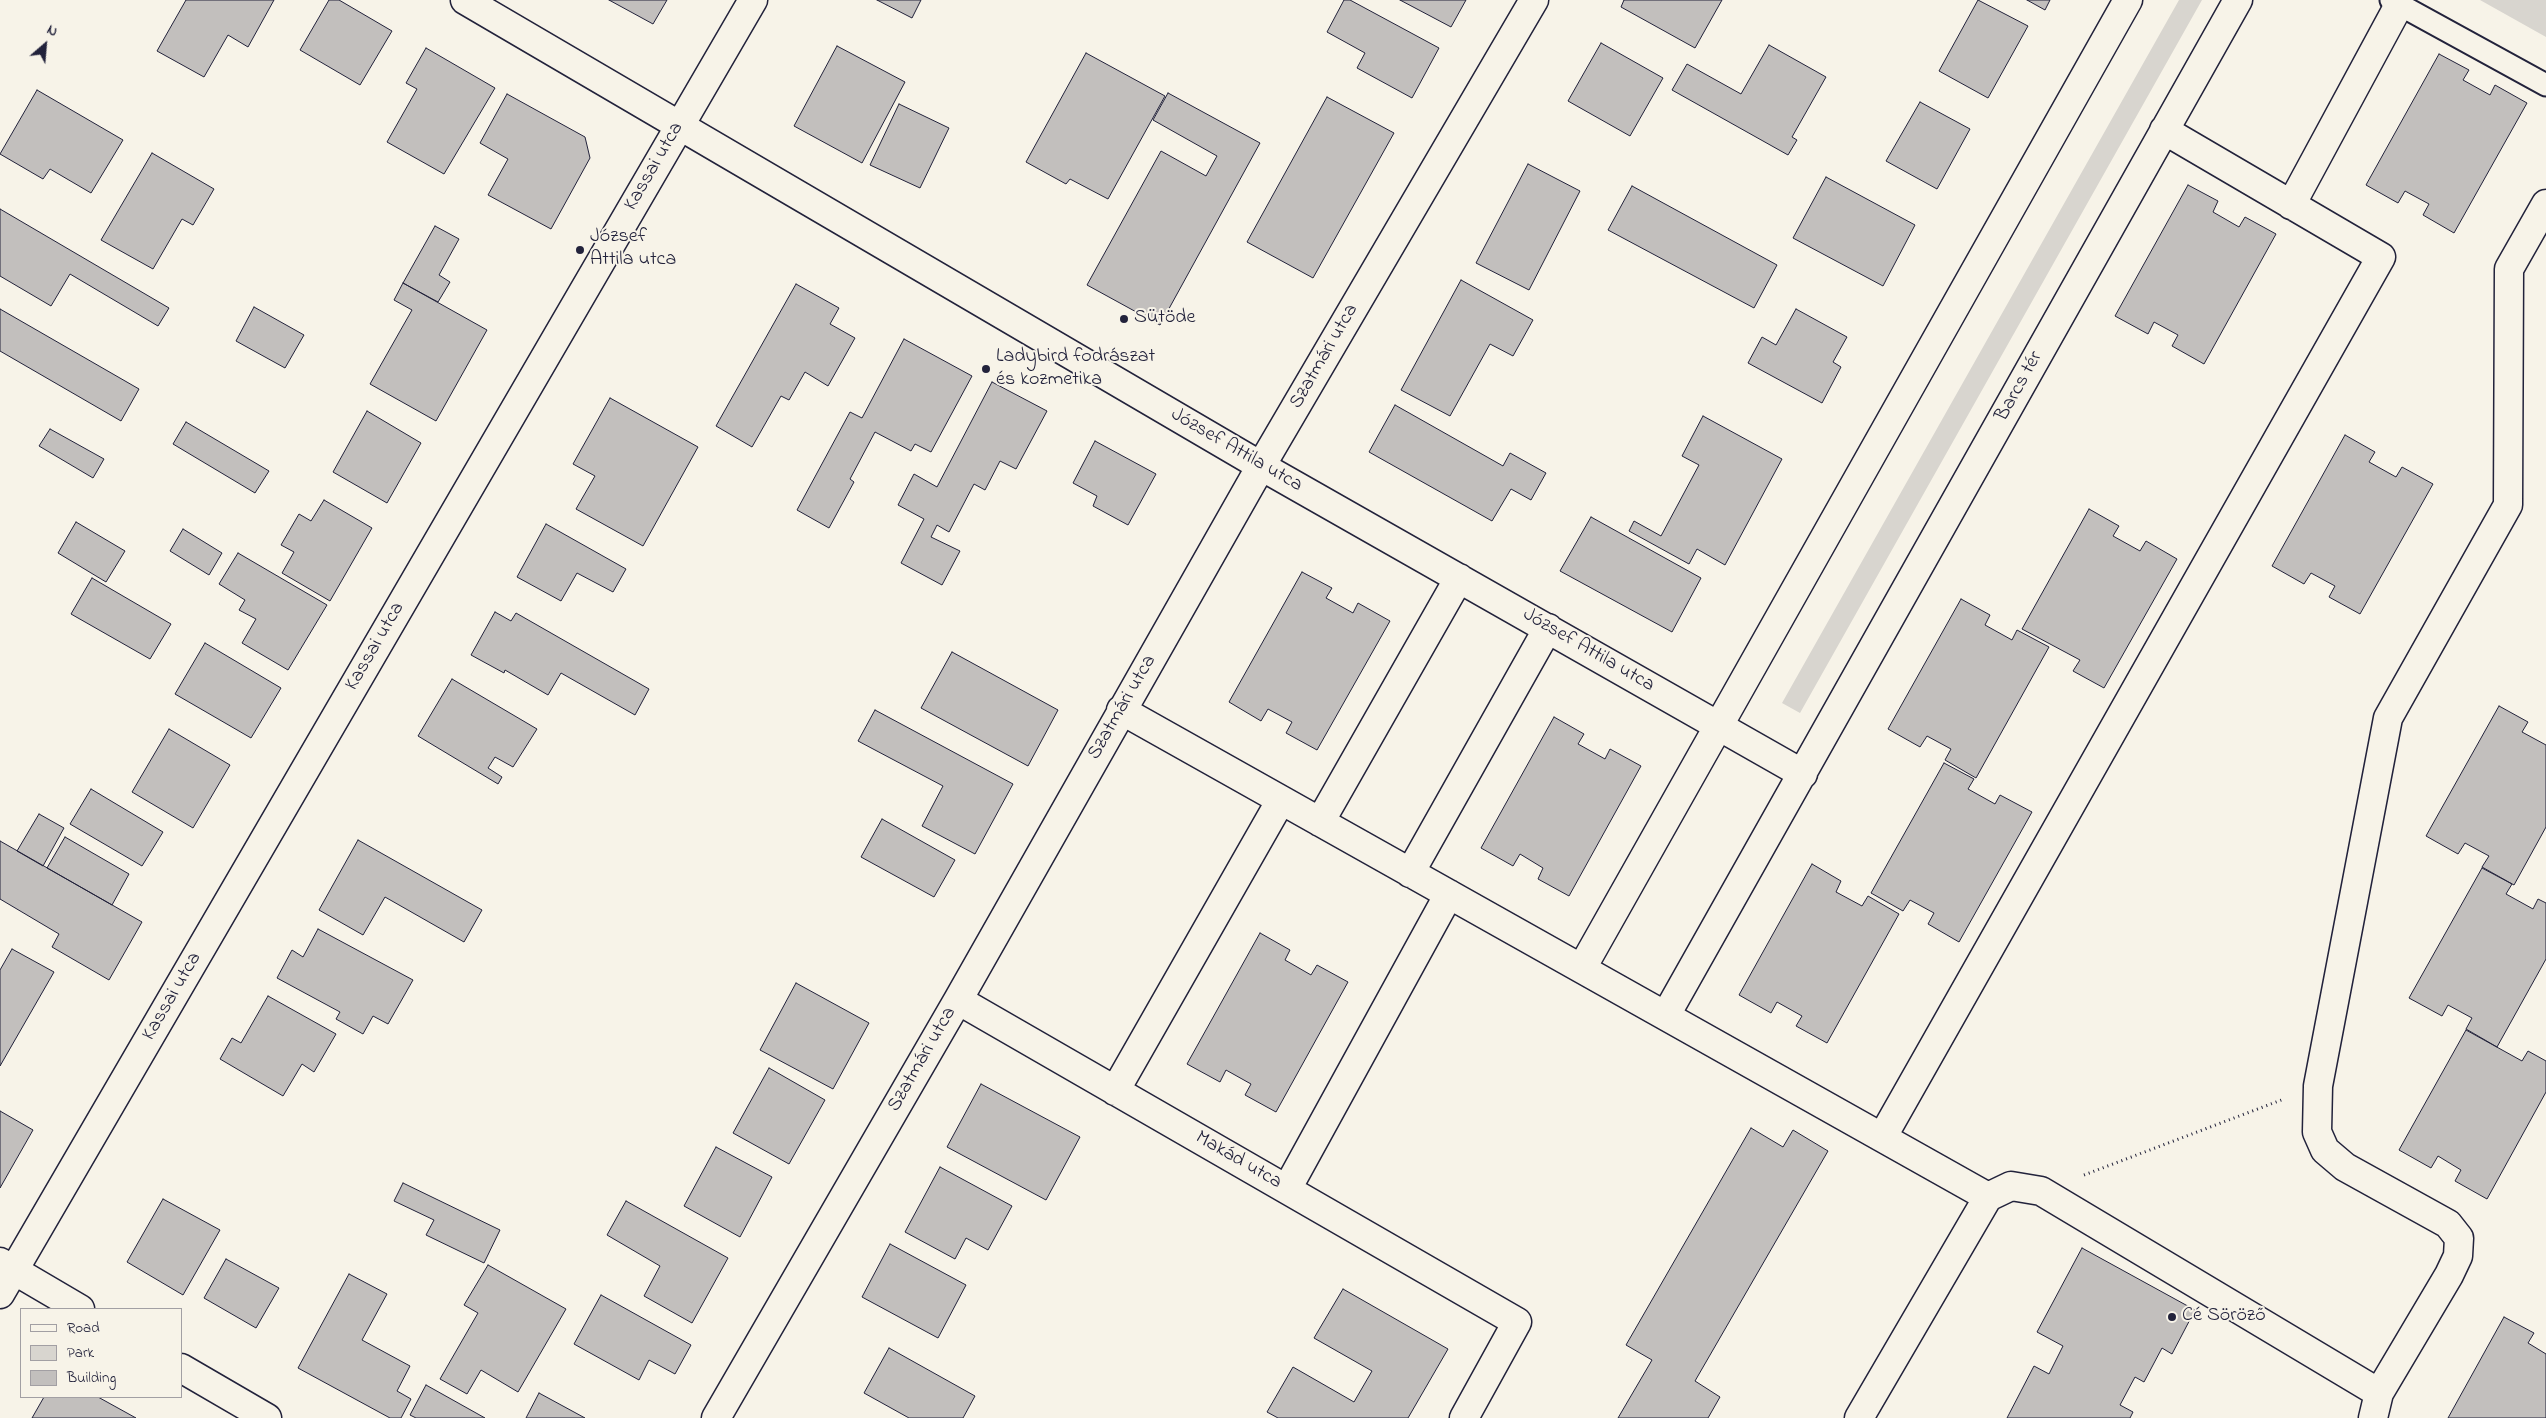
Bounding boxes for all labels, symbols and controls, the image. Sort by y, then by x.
north arrow [20,20,70,70]
text: N [43,20,61,43]
street label: Kassai utca [620,119,690,215]
place label: József Attila utca [590,226,676,273]
marker: József Attila utca [574,244,586,256]
street label: Szatmári utca [1285,300,1365,414]
place label: Sütöde [1134,307,1196,331]
marker: Sütöde [1118,313,1130,325]
place label: Ladybird fodrászat és kozmetika [996,346,1155,393]
street label: Barcs tér [1991,348,2049,426]
marker: Ladybird fodrászat és kozmetika [980,363,992,375]
street label: József Attila utca [1166,404,1306,498]
street label: Kassai utca [341,599,411,695]
street label: József Attila utca [1518,604,1658,698]
street label: Szatmári utca [1083,651,1163,765]
street label: Kassai utca [138,949,208,1045]
street label: Szatmári utca [883,1003,963,1117]
street label: Makád utca [1191,1127,1285,1195]
place label: Cé Söröző [2182,1305,2266,1329]
legend [20,1308,182,1398]
marker: Cé Söröző [2166,1311,2178,1323]
text: Road [67,1317,100,1339]
text: Park [67,1342,94,1364]
text: Building [67,1367,116,1389]

